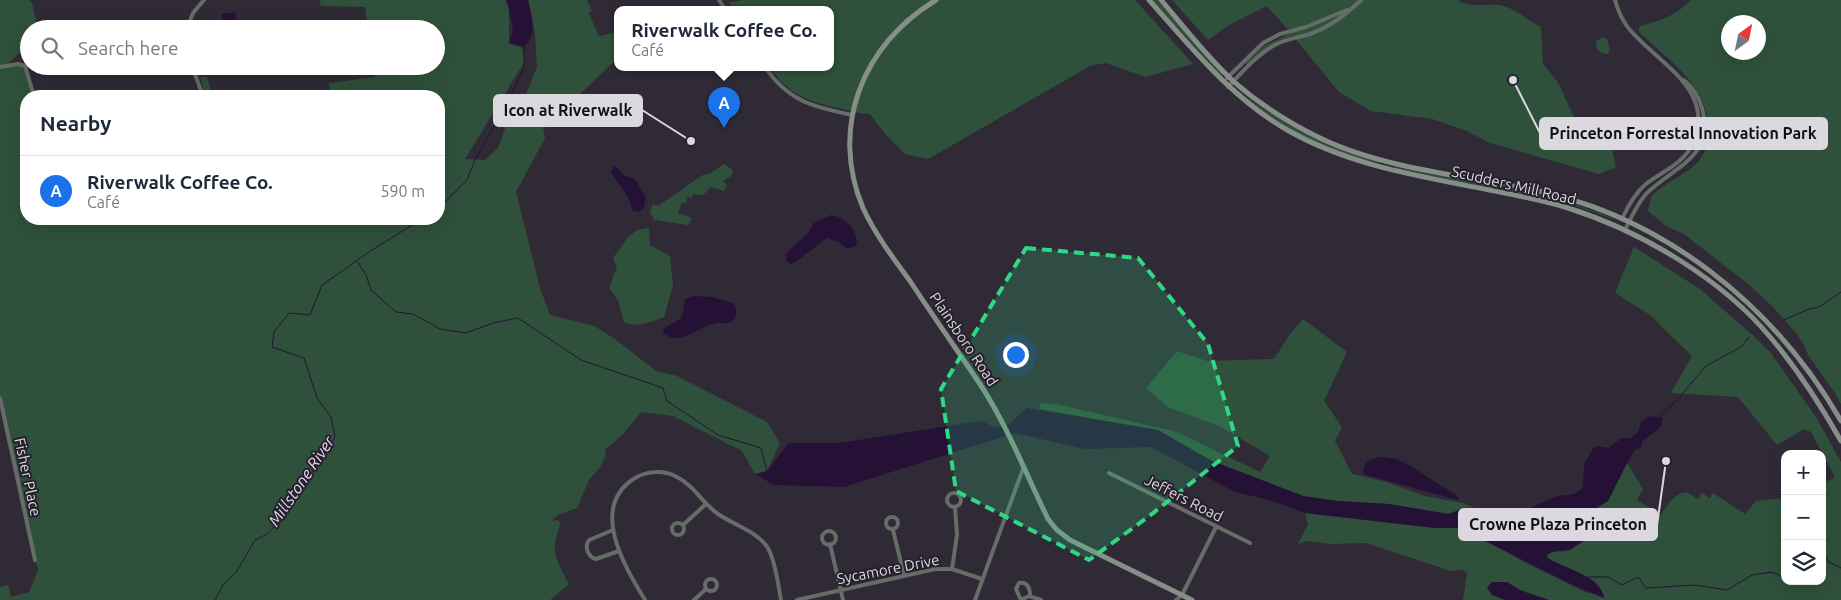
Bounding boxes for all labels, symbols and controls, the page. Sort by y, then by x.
popup [614,6,834,71]
north arrow [1721,15,1766,60]
text: Riverwalk Coffee Co. [631,19,817,41]
search box [20,20,445,75]
icon: search [38,34,66,62]
text: Search here [78,37,178,59]
text: Café [631,41,664,59]
pin: A [708,87,740,128]
callout: Icon at Riverwalk [494,95,642,126]
text: Icon at Riverwalk [504,101,632,119]
text: Nearby [40,111,111,135]
callout: Princeton Forrestal Innovation Park [1540,118,1827,149]
text: Princeton Forrestal Innovation Park [1549,124,1817,142]
street label: Scudders Mill Road [1450,162,1578,208]
text: Riverwalk Coffee Co. [87,171,273,193]
text: A [50,182,62,200]
text: 590 m [380,182,425,200]
text: Café [87,193,120,211]
street label: Plainsboro Road [926,289,1002,389]
your location [1003,342,1029,368]
water label: Millstone River [264,432,338,529]
street label: Fisher Place [11,436,45,518]
map controls [1781,450,1826,585]
button: + [1781,450,1826,495]
street label: Jeffers Road [1142,471,1226,525]
button: − [1781,495,1826,540]
callout: Crowne Plaza Princeton [1459,509,1657,540]
text: Crowne Plaza Princeton [1469,515,1647,533]
button: layers [1781,540,1826,585]
street label: Sycamore Drive [835,551,941,587]

